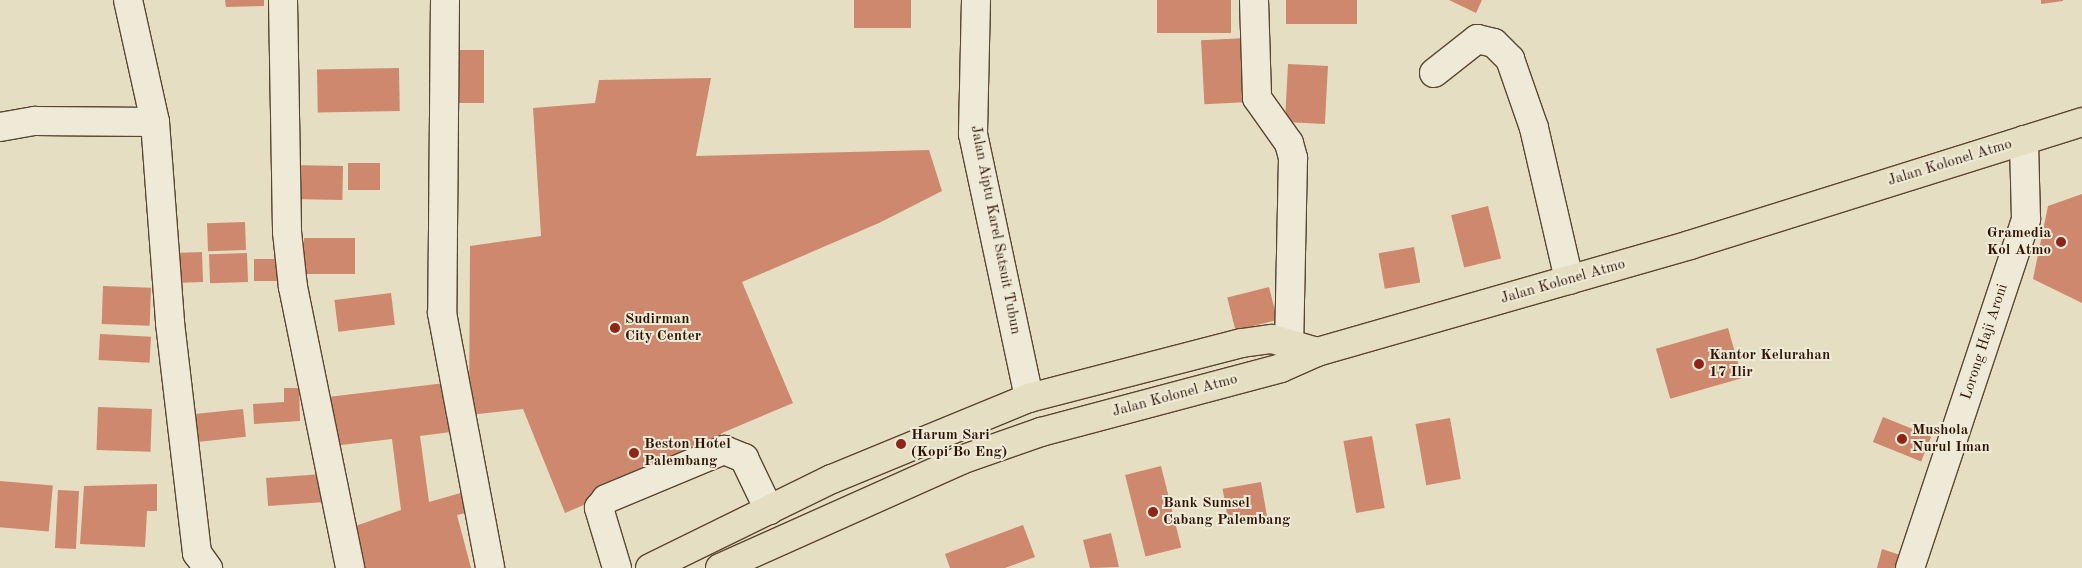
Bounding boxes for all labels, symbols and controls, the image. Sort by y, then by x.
street label: Jalan Aiptu Karel Satsuit Tubun [966,124,1024,336]
street label: Jalan Kolonel Atmo [1886,136,2014,190]
place label: Gramedia Kol Atmo [1987,224,2051,259]
marker: Gramedia Kol Atmo [2055,236,2067,248]
street label: Jalan Kolonel Atmo [1499,256,1627,308]
street label: Lorong Haji Aroni [1958,282,2012,402]
place label: Sudirman City Center [625,310,701,345]
marker: Sudirman City Center [609,322,621,334]
place label: Kantor Kelurahan 17 Ilir [1709,346,1830,381]
marker: Kantor Kelurahan 17 Ilir [1693,358,1705,370]
street label: Jalan Kolonel Atmo [1110,371,1240,421]
place label: Mushola Nurul Iman [1912,421,1990,456]
place label: Harum Sari (Kopi Bo Eng) [911,426,1007,461]
marker: Mushola Nurul Iman [1896,433,1908,445]
place label: Beston Hotel Palembang [644,435,731,470]
marker: Harum Sari (Kopi Bo Eng) [895,438,907,450]
marker: Beston Hotel Palembang [628,447,640,459]
place label: Bank Sumsel Cabang Palembang [1163,494,1290,529]
marker: Bank Sumsel Cabang Palembang [1147,506,1159,518]

